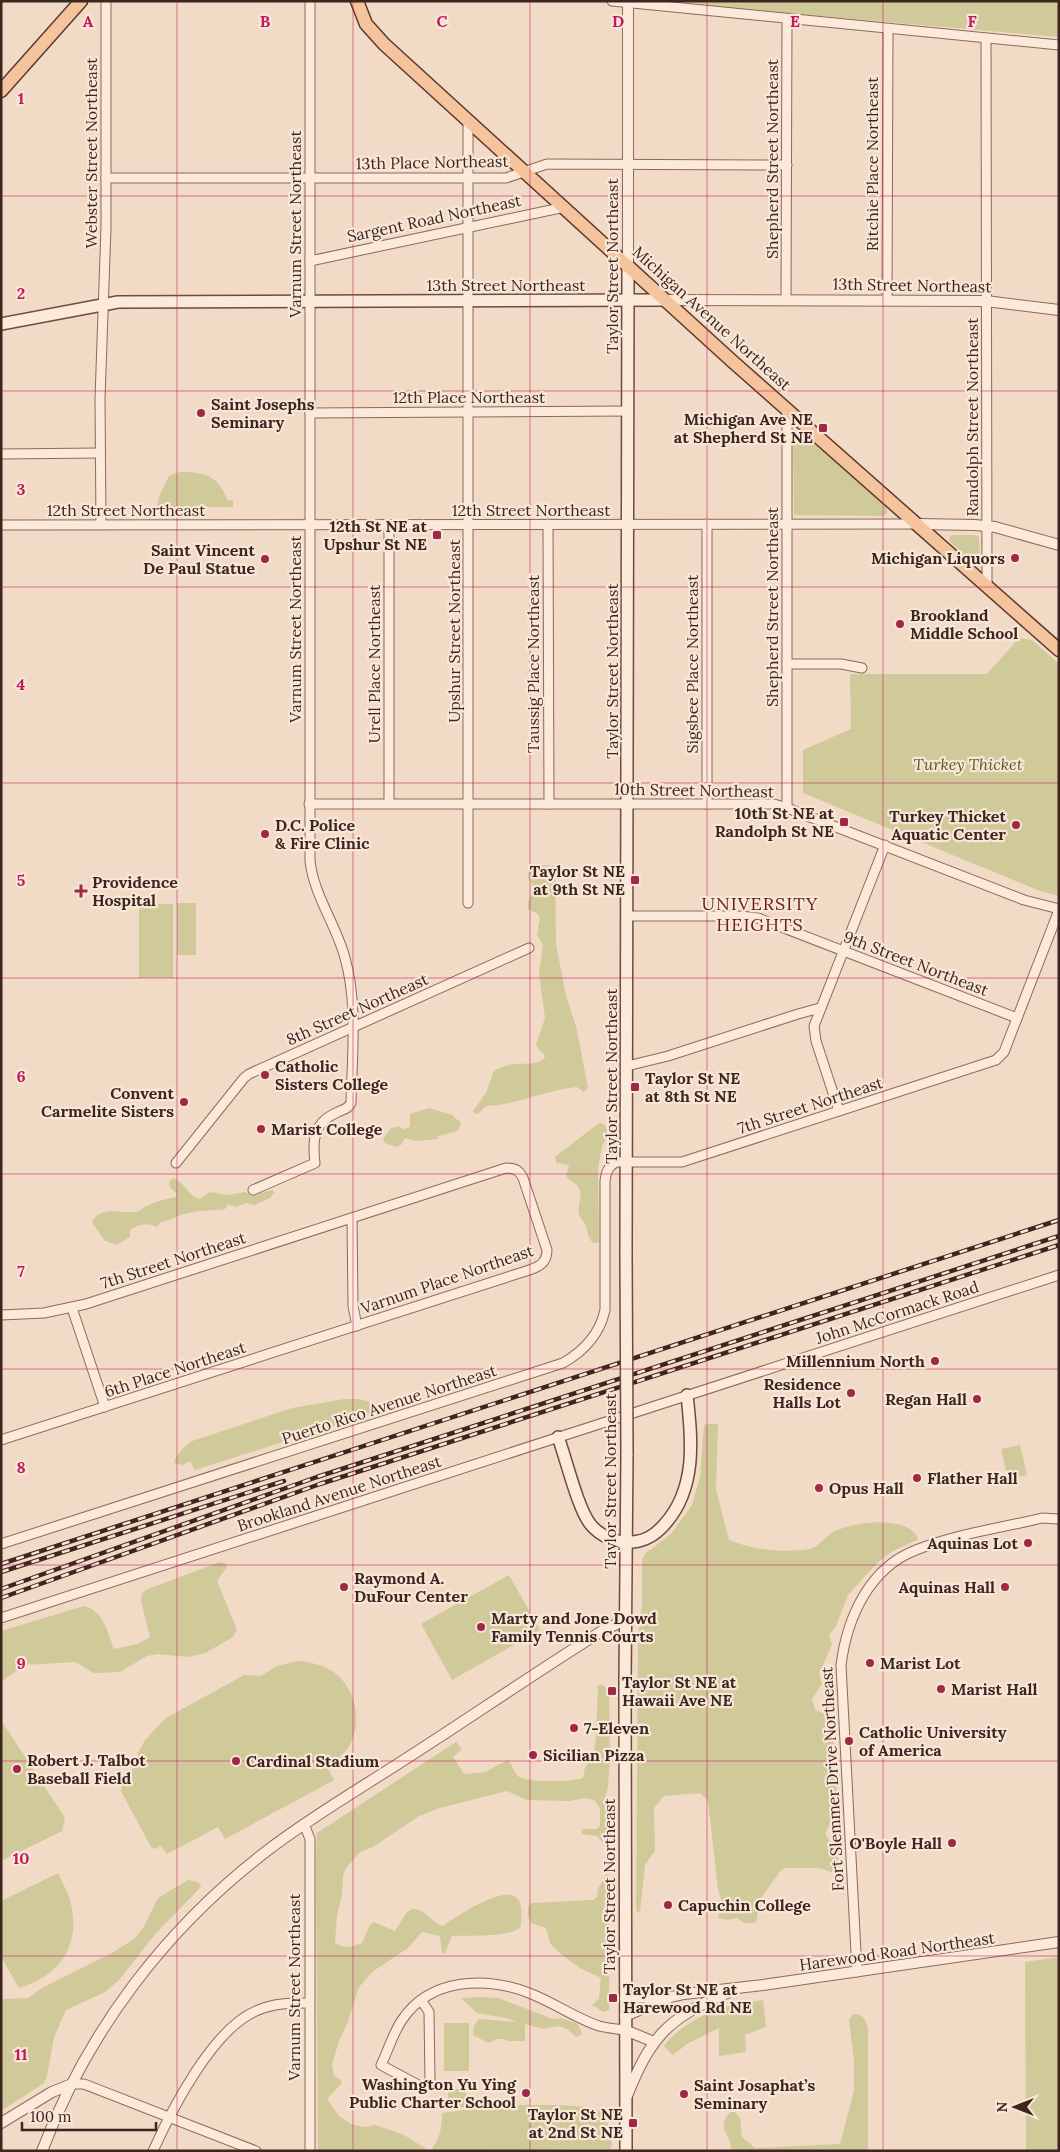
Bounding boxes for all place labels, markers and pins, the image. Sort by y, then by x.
place label: Saint Josephs Seminary [211,394,315,432]
marker: Saint Josephs Seminary [195,407,207,419]
place label: Michigan Ave NE at Shepherd St NE [674,409,813,447]
marker: Michigan Ave NE at Shepherd St NE [817,422,829,434]
place label: 12th St NE at Upshur St NE [324,516,427,554]
marker: 12th St NE at Upshur St NE [431,529,443,541]
place label: Saint Vincent De Paul Statue [143,540,255,578]
place label: Michigan Liquors [871,548,1005,568]
marker: Michigan Liquors [1009,552,1021,564]
marker: Saint Vincent De Paul Statue [259,553,271,565]
place label: Brookland Middle School [910,605,1018,643]
marker: Brookland Middle School [894,618,906,630]
place label: 10th St NE at Randolph St NE [715,803,834,841]
place label: Turkey Thicket Aquatic Center [889,806,1006,844]
place label: D.C. Police & Fire Clinic [275,815,370,853]
marker: 10th St NE at Randolph St NE [838,816,850,828]
marker: Turkey Thicket Aquatic Center [1010,819,1022,831]
marker: D.C. Police & Fire Clinic [259,828,271,840]
place label: Taylor St NE at 9th St NE [530,861,625,899]
place label: Providence Hospital [92,872,178,910]
marker: Taylor St NE at 9th St NE [629,874,641,886]
marker: Providence Hospital [74,884,88,898]
place label: Catholic Sisters College [275,1056,389,1094]
place label: Taylor St NE at 8th St NE [645,1068,740,1106]
marker: Catholic Sisters College [259,1069,271,1081]
marker: Taylor St NE at 8th St NE [629,1081,641,1093]
place label: Convent Carmelite Sisters [41,1083,174,1121]
marker: Convent Carmelite Sisters [178,1096,190,1108]
place label: Marist College [271,1119,383,1139]
marker: Marist College [255,1123,267,1135]
place label: Millennium North [786,1351,925,1371]
marker: Millennium North [929,1355,941,1367]
place label: Residence Halls Lot [763,1374,841,1412]
marker: Residence Halls Lot [845,1387,857,1399]
place label: Regan Hall [885,1389,967,1409]
marker: Regan Hall [971,1393,983,1405]
place label: Flather Hall [927,1468,1018,1488]
marker: Flather Hall [911,1472,923,1484]
place label: Opus Hall [829,1478,904,1498]
marker: Opus Hall [813,1482,825,1494]
place label: Aquinas Lot [927,1533,1018,1553]
marker: Aquinas Lot [1022,1537,1034,1549]
place label: Raymond A. DuFour Center [354,1568,468,1606]
place label: Aquinas Hall [899,1577,995,1597]
marker: Raymond A. DuFour Center [338,1581,350,1593]
marker: Aquinas Hall [999,1581,1011,1593]
place label: Marty and Jone Dowd Family Tennis Courts [491,1608,657,1646]
marker: Marty and Jone Dowd Family Tennis Courts [475,1621,487,1633]
place label: Marist Lot [880,1653,961,1673]
marker: Marist Lot [864,1657,876,1669]
place label: Taylor St NE at Hawaii Ave NE [622,1672,737,1710]
place label: Marist Hall [951,1679,1037,1699]
marker: Marist Hall [935,1683,947,1695]
marker: Taylor St NE at Hawaii Ave NE [606,1685,618,1697]
place label: 7-Eleven [584,1718,649,1738]
marker: 7-Eleven [568,1722,580,1734]
place label: Catholic University of America [859,1722,1007,1760]
marker: Catholic University of America [843,1735,855,1747]
place label: Sicilian Pizza [543,1745,645,1765]
marker: Sicilian Pizza [527,1749,539,1761]
place label: Robert J. Talbot Baseball Field [27,1750,146,1788]
place label: Cardinal Stadium [246,1751,380,1771]
marker: Cardinal Stadium [230,1755,242,1767]
marker: Robert J. Talbot Baseball Field [11,1763,23,1775]
place label: O'Boyle Hall [850,1833,942,1853]
marker: O'Boyle Hall [946,1837,958,1849]
place label: Capuchin College [678,1895,811,1915]
marker: Capuchin College [662,1899,674,1911]
place label: Taylor St NE at Harewood Rd NE [623,1979,752,2017]
marker: Taylor St NE at Harewood Rd NE [607,1992,619,2004]
place label: Washington Yu Ying Public Charter School [349,2074,517,2112]
place label: Saint Josaphat’s Seminary [694,2075,815,2113]
marker: Washington Yu Ying Public Charter School [520,2087,532,2099]
marker: Saint Josaphat’s Seminary [678,2088,690,2100]
place label: Taylor St NE at 2nd St NE [528,2104,623,2142]
marker: Taylor St NE at 2nd St NE [627,2117,639,2129]

